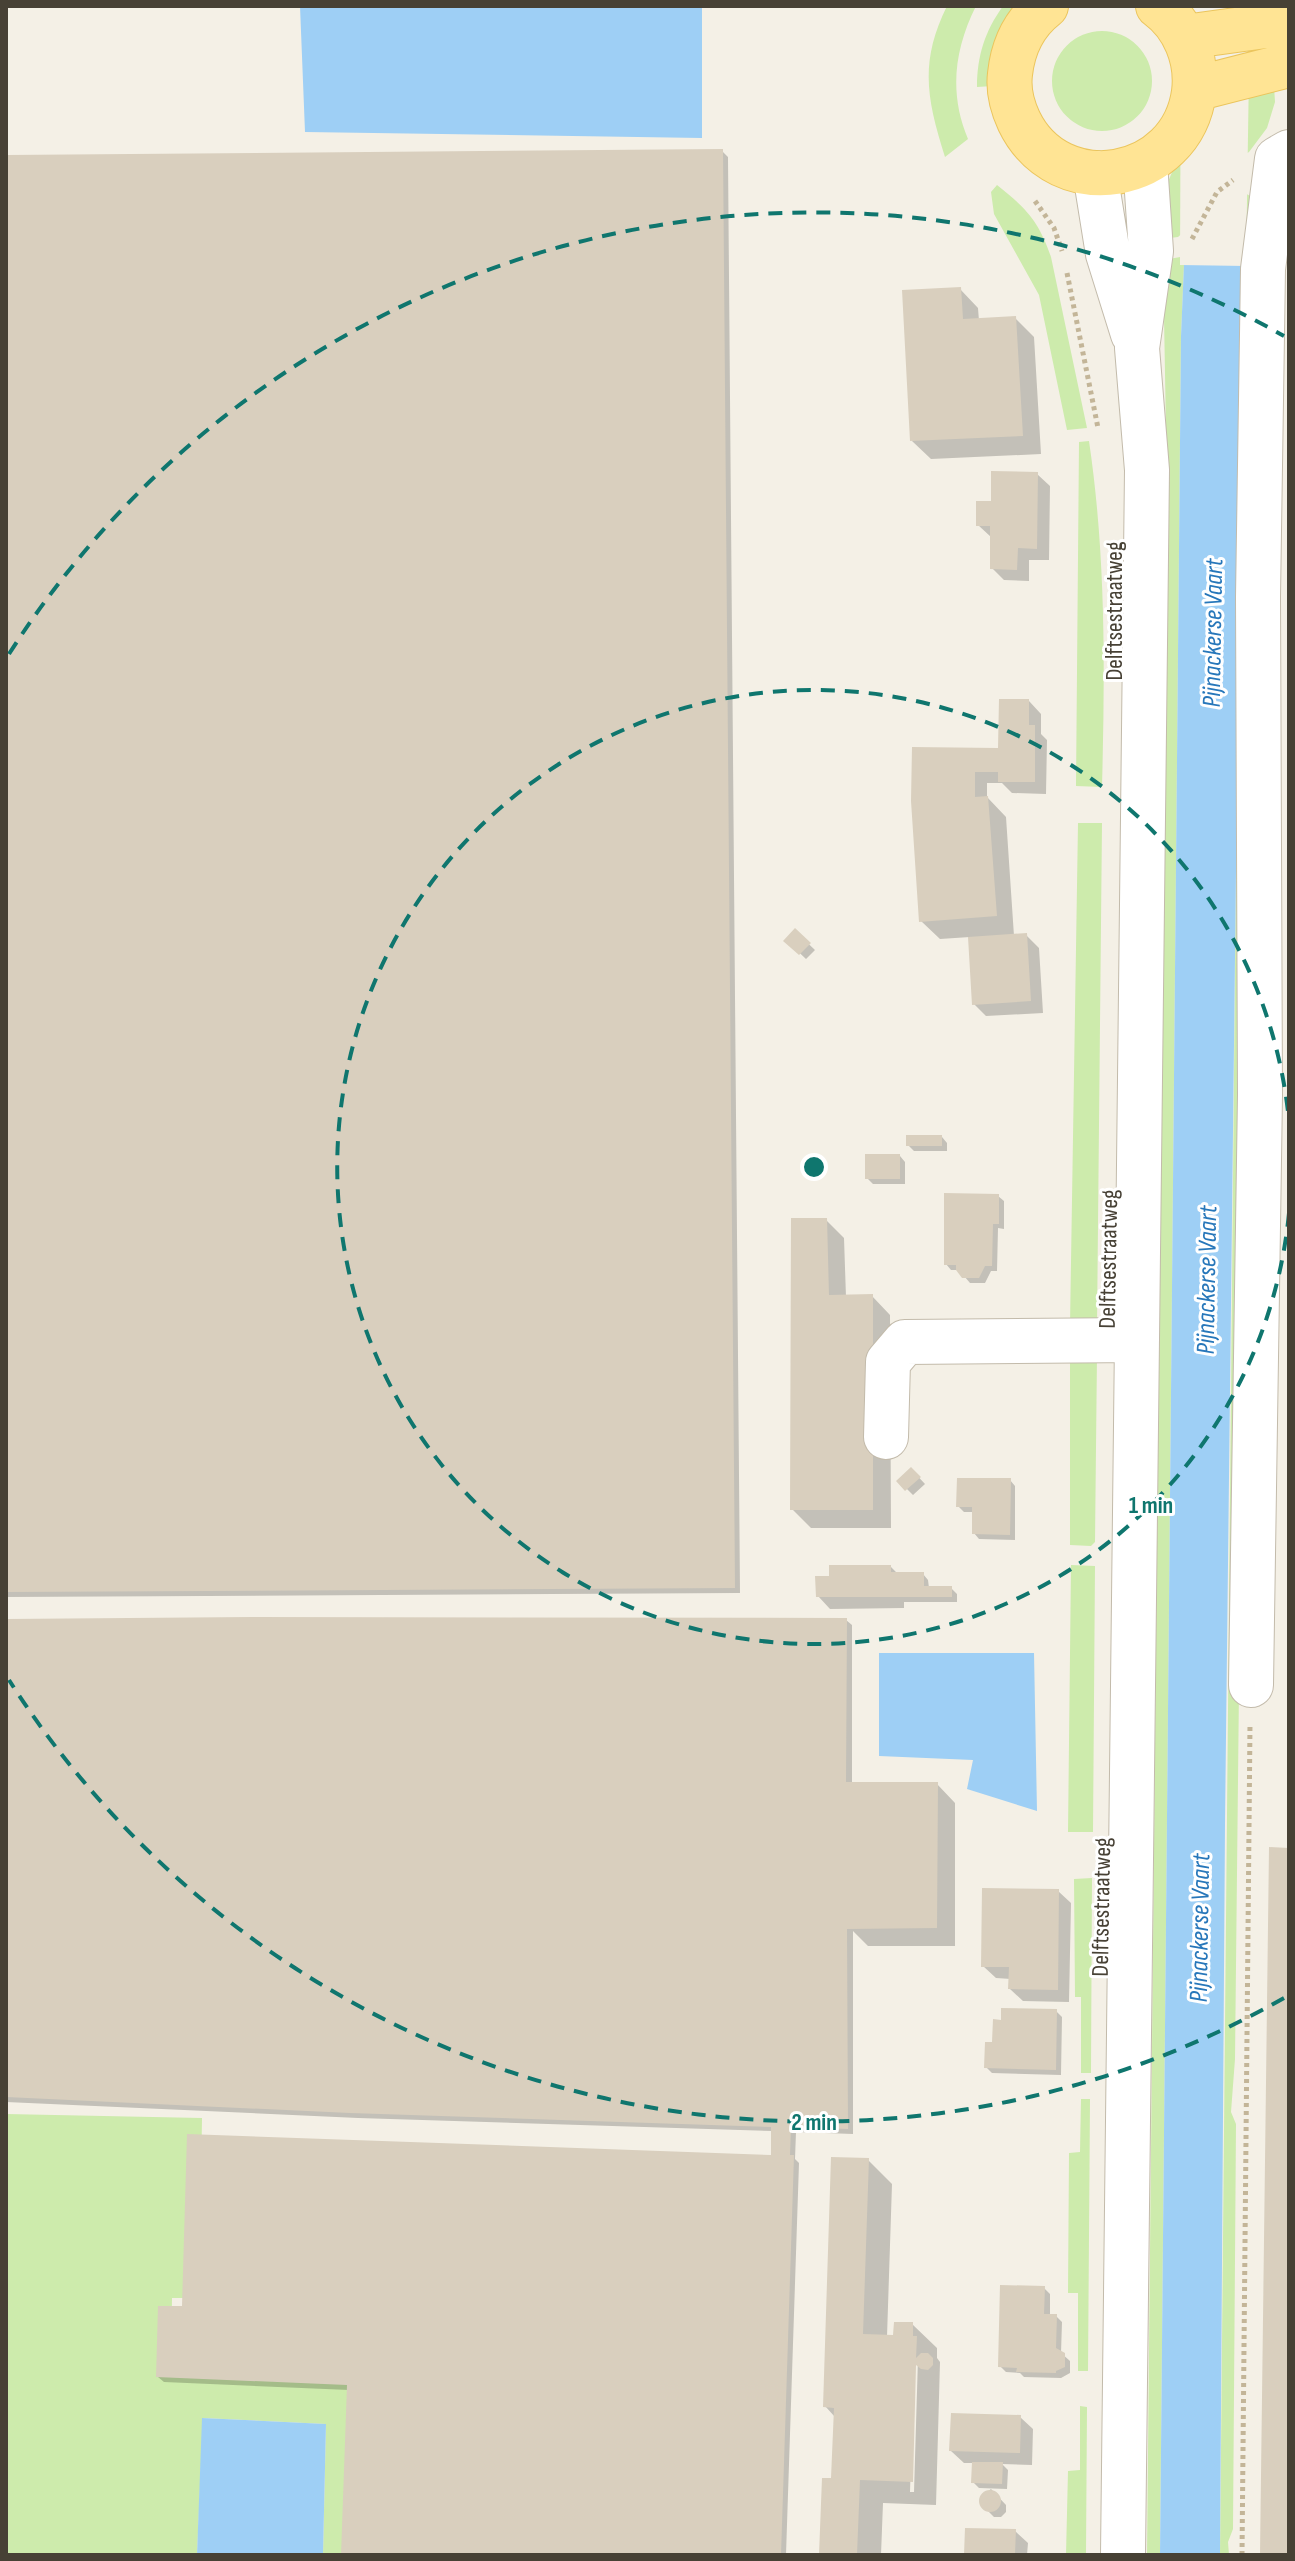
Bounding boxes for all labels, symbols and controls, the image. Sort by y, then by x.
street label: Delftsestraatweg [1100,541,1129,681]
water label: Pijnackerse Vaart [1197,557,1230,708]
centre of rings [800,1153,828,1181]
street label: Delftsestraatweg [1093,1189,1124,1329]
water label: Pijnackerse Vaart [1191,1204,1224,1355]
text: 1 min [1129,1491,1173,1520]
street label: Delftsestraatweg [1086,1837,1117,1977]
water label: Pijnackerse Vaart [1184,1852,1217,2003]
text: 2 min [791,2108,837,2137]

